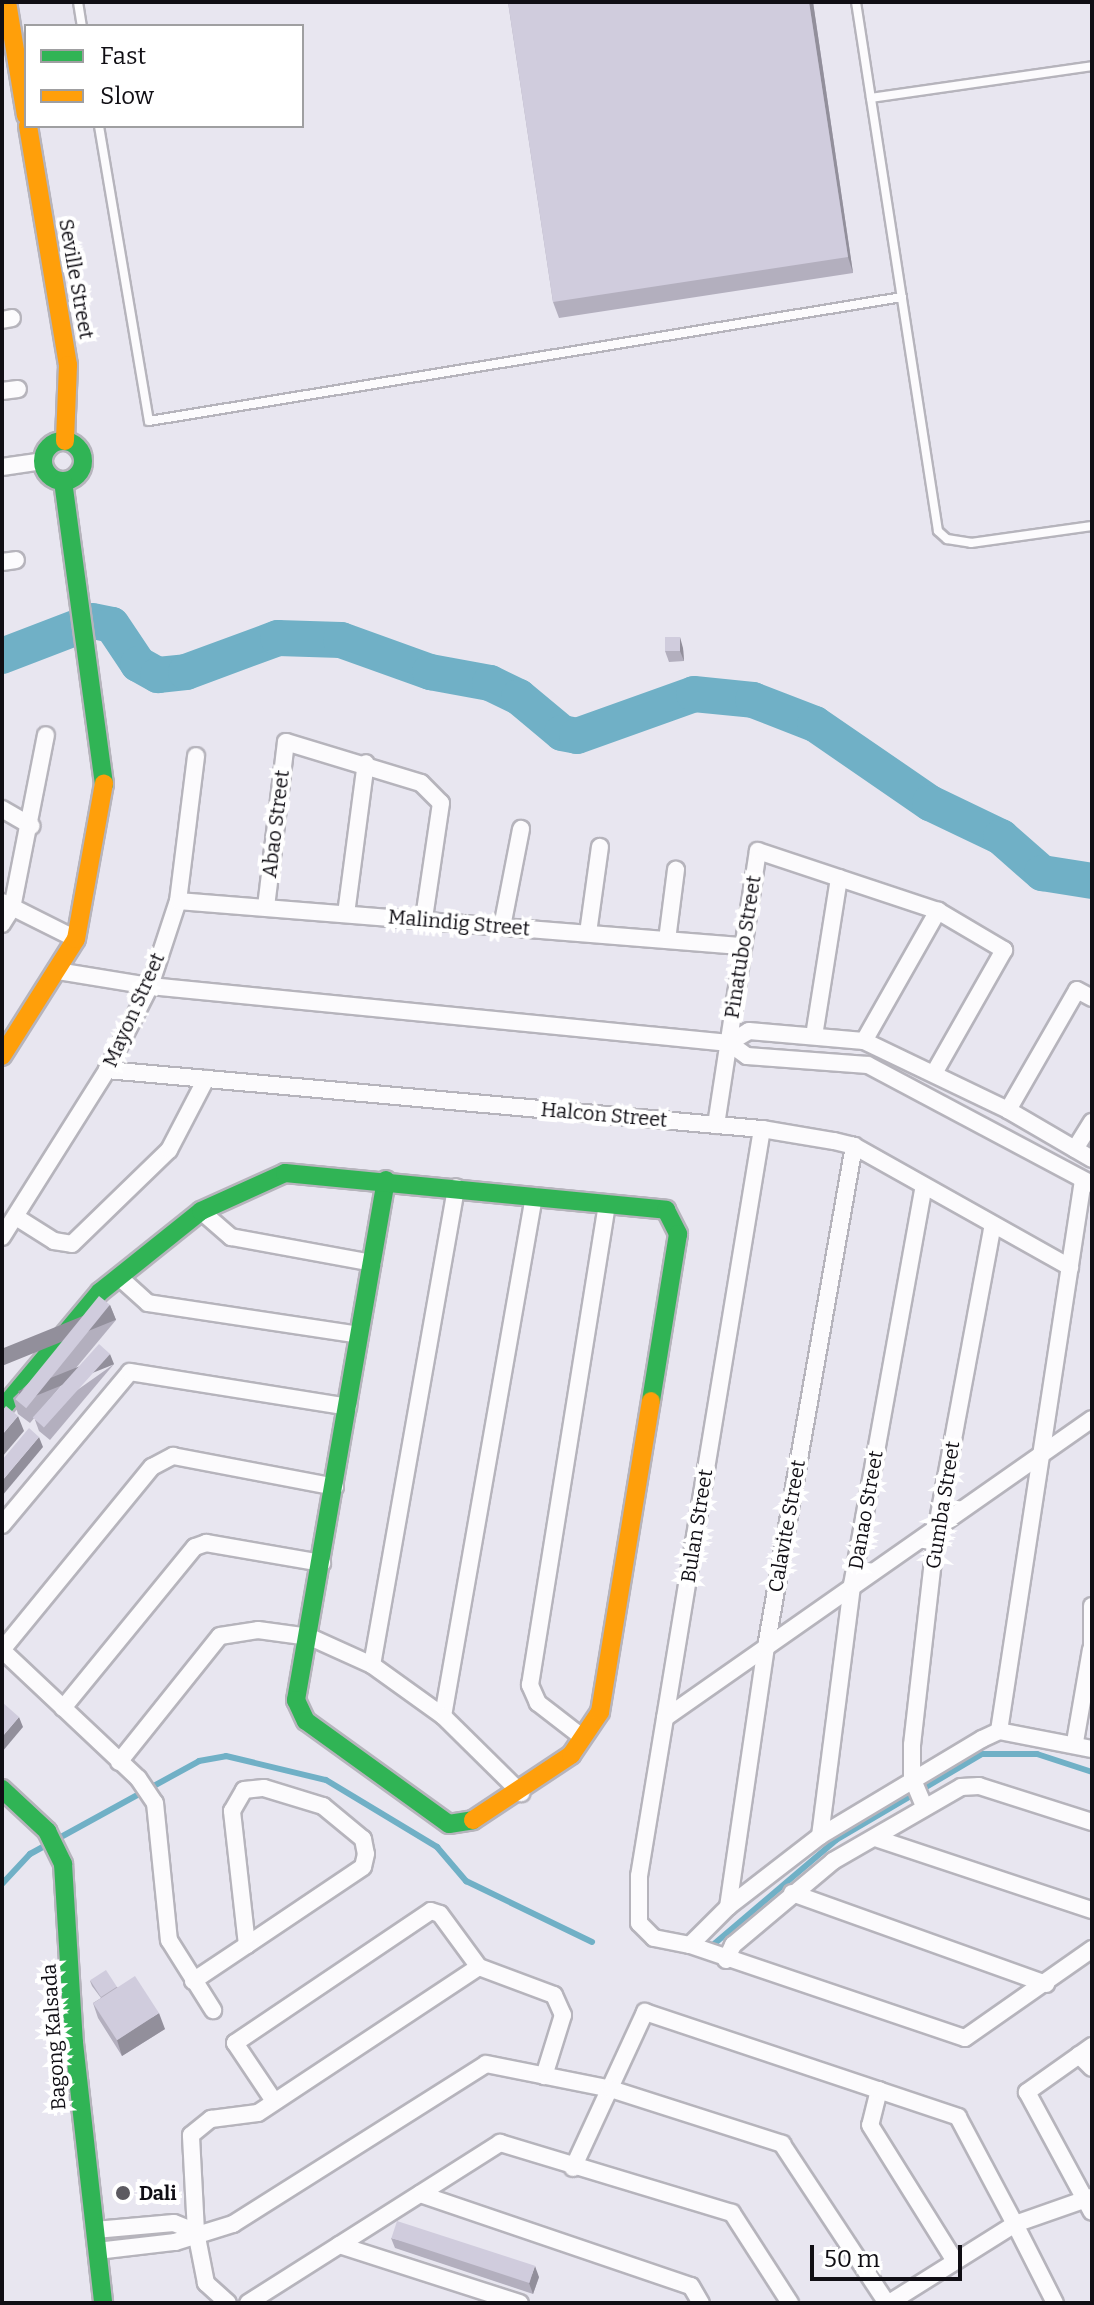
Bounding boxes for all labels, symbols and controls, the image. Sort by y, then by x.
legend [24,24,304,128]
text: Fast [100,42,146,70]
text: Slow [100,82,154,110]
street label: Seville Street [54,217,98,341]
street label: Abao Street [257,769,295,879]
street label: Pinatubo Street [720,874,766,1020]
street label: Malindig Street [387,905,531,941]
street label: Mayon Street [98,949,170,1071]
street label: Halcon Street [540,1098,668,1132]
street label: Gumba Street [921,1439,965,1571]
street label: Danao Street [844,1449,888,1571]
street label: Calavite Street [764,1458,810,1594]
street label: Bulan Street [676,1468,718,1584]
street label: Bagong Kalsada [37,1963,71,2111]
place label: Dali [139,2181,177,2205]
marker: Dali [114,2184,132,2202]
scale bar [814,2229,966,2279]
text: 50 m [824,2245,880,2273]

